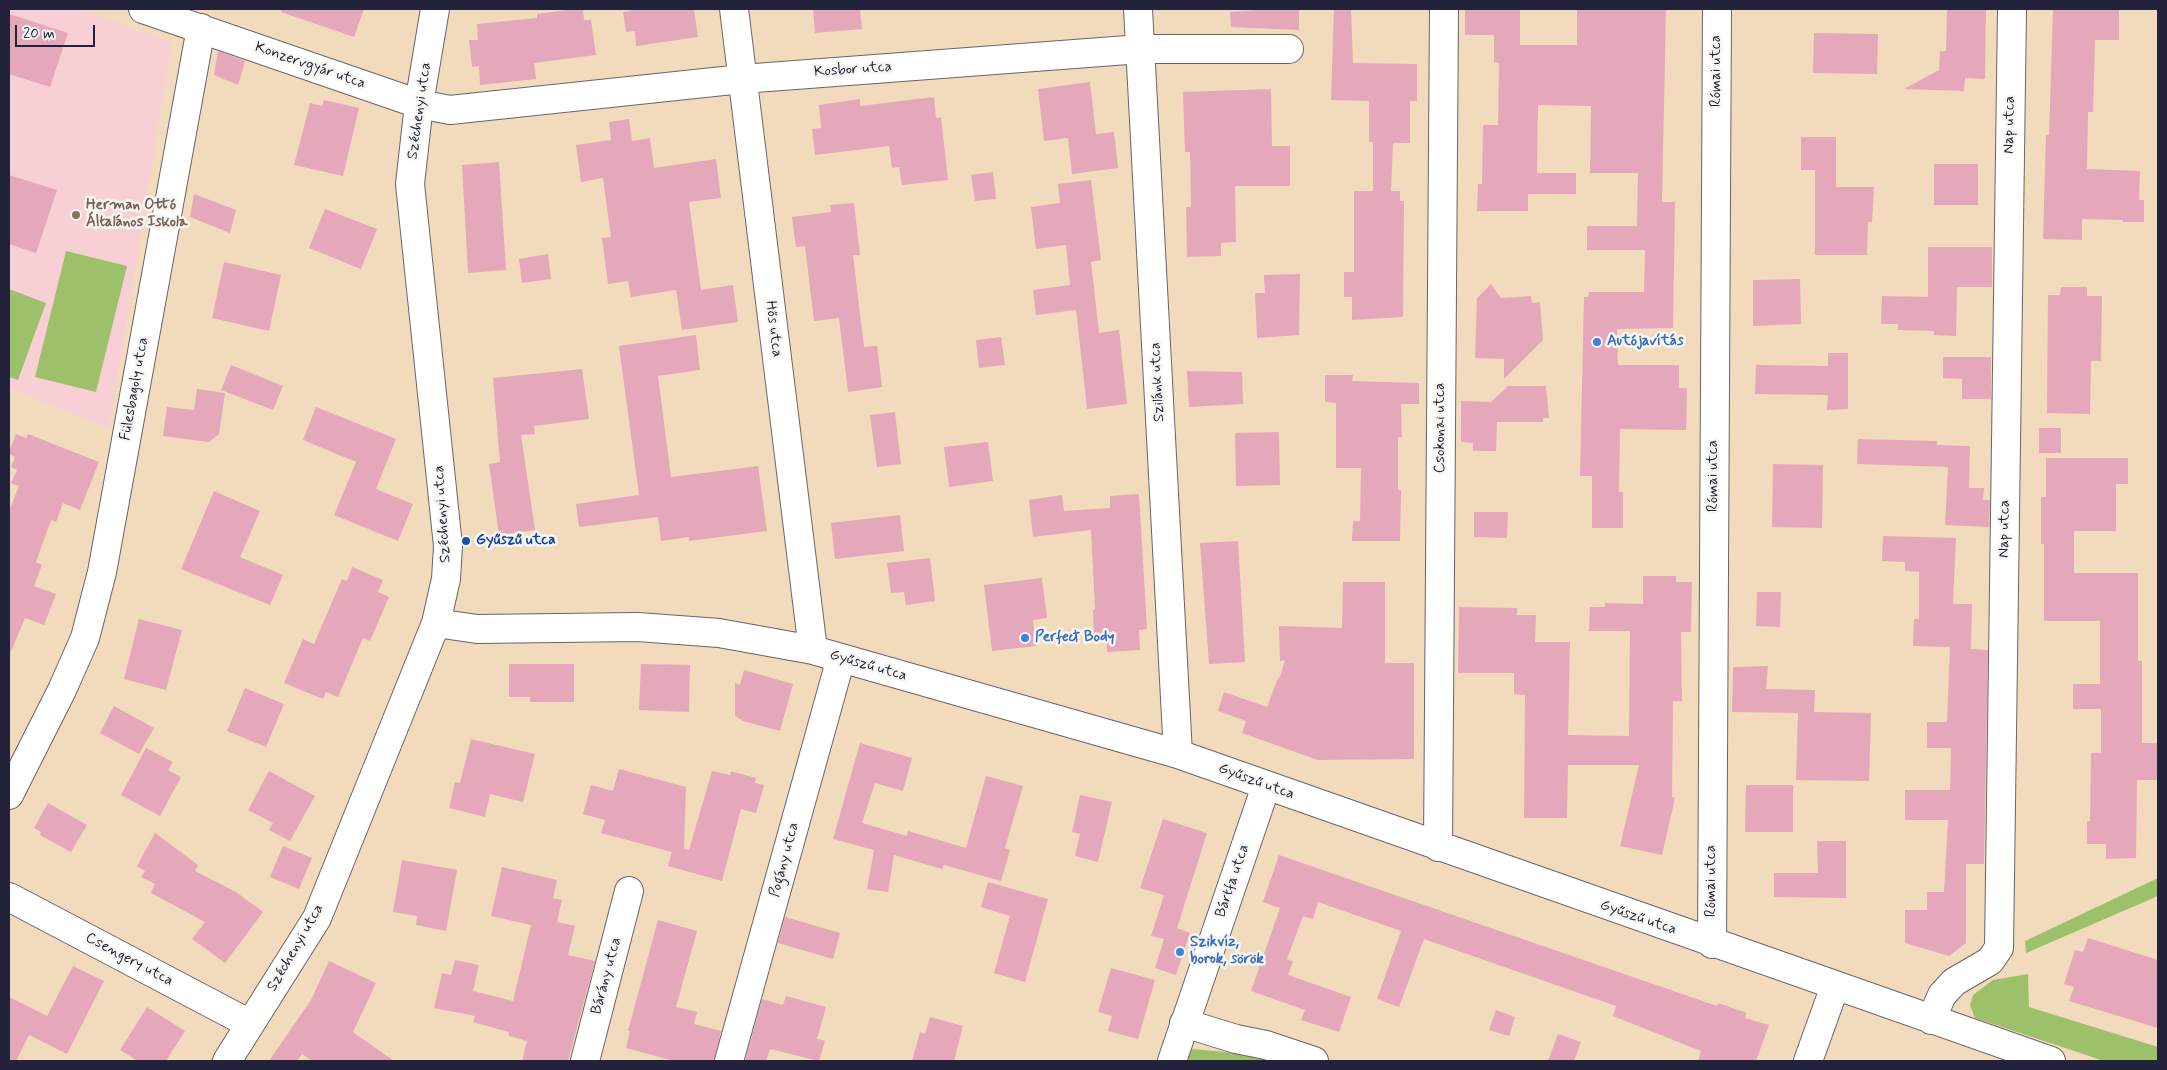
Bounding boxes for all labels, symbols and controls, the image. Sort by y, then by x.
scale bar [18,15,98,47]
text: 20 m [23,24,55,44]
street label: Római utca [1708,35,1726,107]
street label: Konzervgyár utca [252,39,368,93]
street label: Kosbor utca [813,58,893,82]
street label: Széchenyi utca [404,61,436,161]
street label: Nap utca [2000,96,2020,154]
place label: Herman Ottó Általános Iskola [86,197,188,232]
marker: Herman Ottó Általános Iskola [70,209,82,221]
street label: Hős utca [761,300,785,358]
place label: Autójavítás [1607,333,1683,351]
street label: Fülesbagoly utca [117,336,153,442]
marker: Autójavítás [1591,336,1603,348]
street label: Szilánk utca [1147,342,1169,422]
street label: Csokonai utca [1432,383,1450,473]
street label: Római utca [1705,440,1723,512]
street label: Széchenyi utca [431,465,455,563]
street label: Nap utca [1995,500,2015,558]
place label: Gyűszű utca [476,532,556,550]
marker: Gyűszű utca [460,535,472,547]
place label: Perfect Body [1035,629,1114,647]
marker: Perfect Body [1019,632,1031,644]
street label: Gyűszű utca [827,646,909,686]
street label: Gyűszű utca [1216,760,1296,804]
street label: Pogány utca [766,821,804,899]
street label: Bártfa utca [1212,842,1254,920]
street label: Római utca [1703,845,1721,917]
street label: Gyűszű utca [1597,897,1679,939]
street label: Széchenyi utca [264,901,328,995]
street label: Csengery utca [82,929,176,991]
place label: Szikvíz, borok, sörök [1190,934,1264,969]
street label: Bárány utca [588,935,626,1017]
marker: Szikvíz, borok, sörök [1174,946,1186,958]

